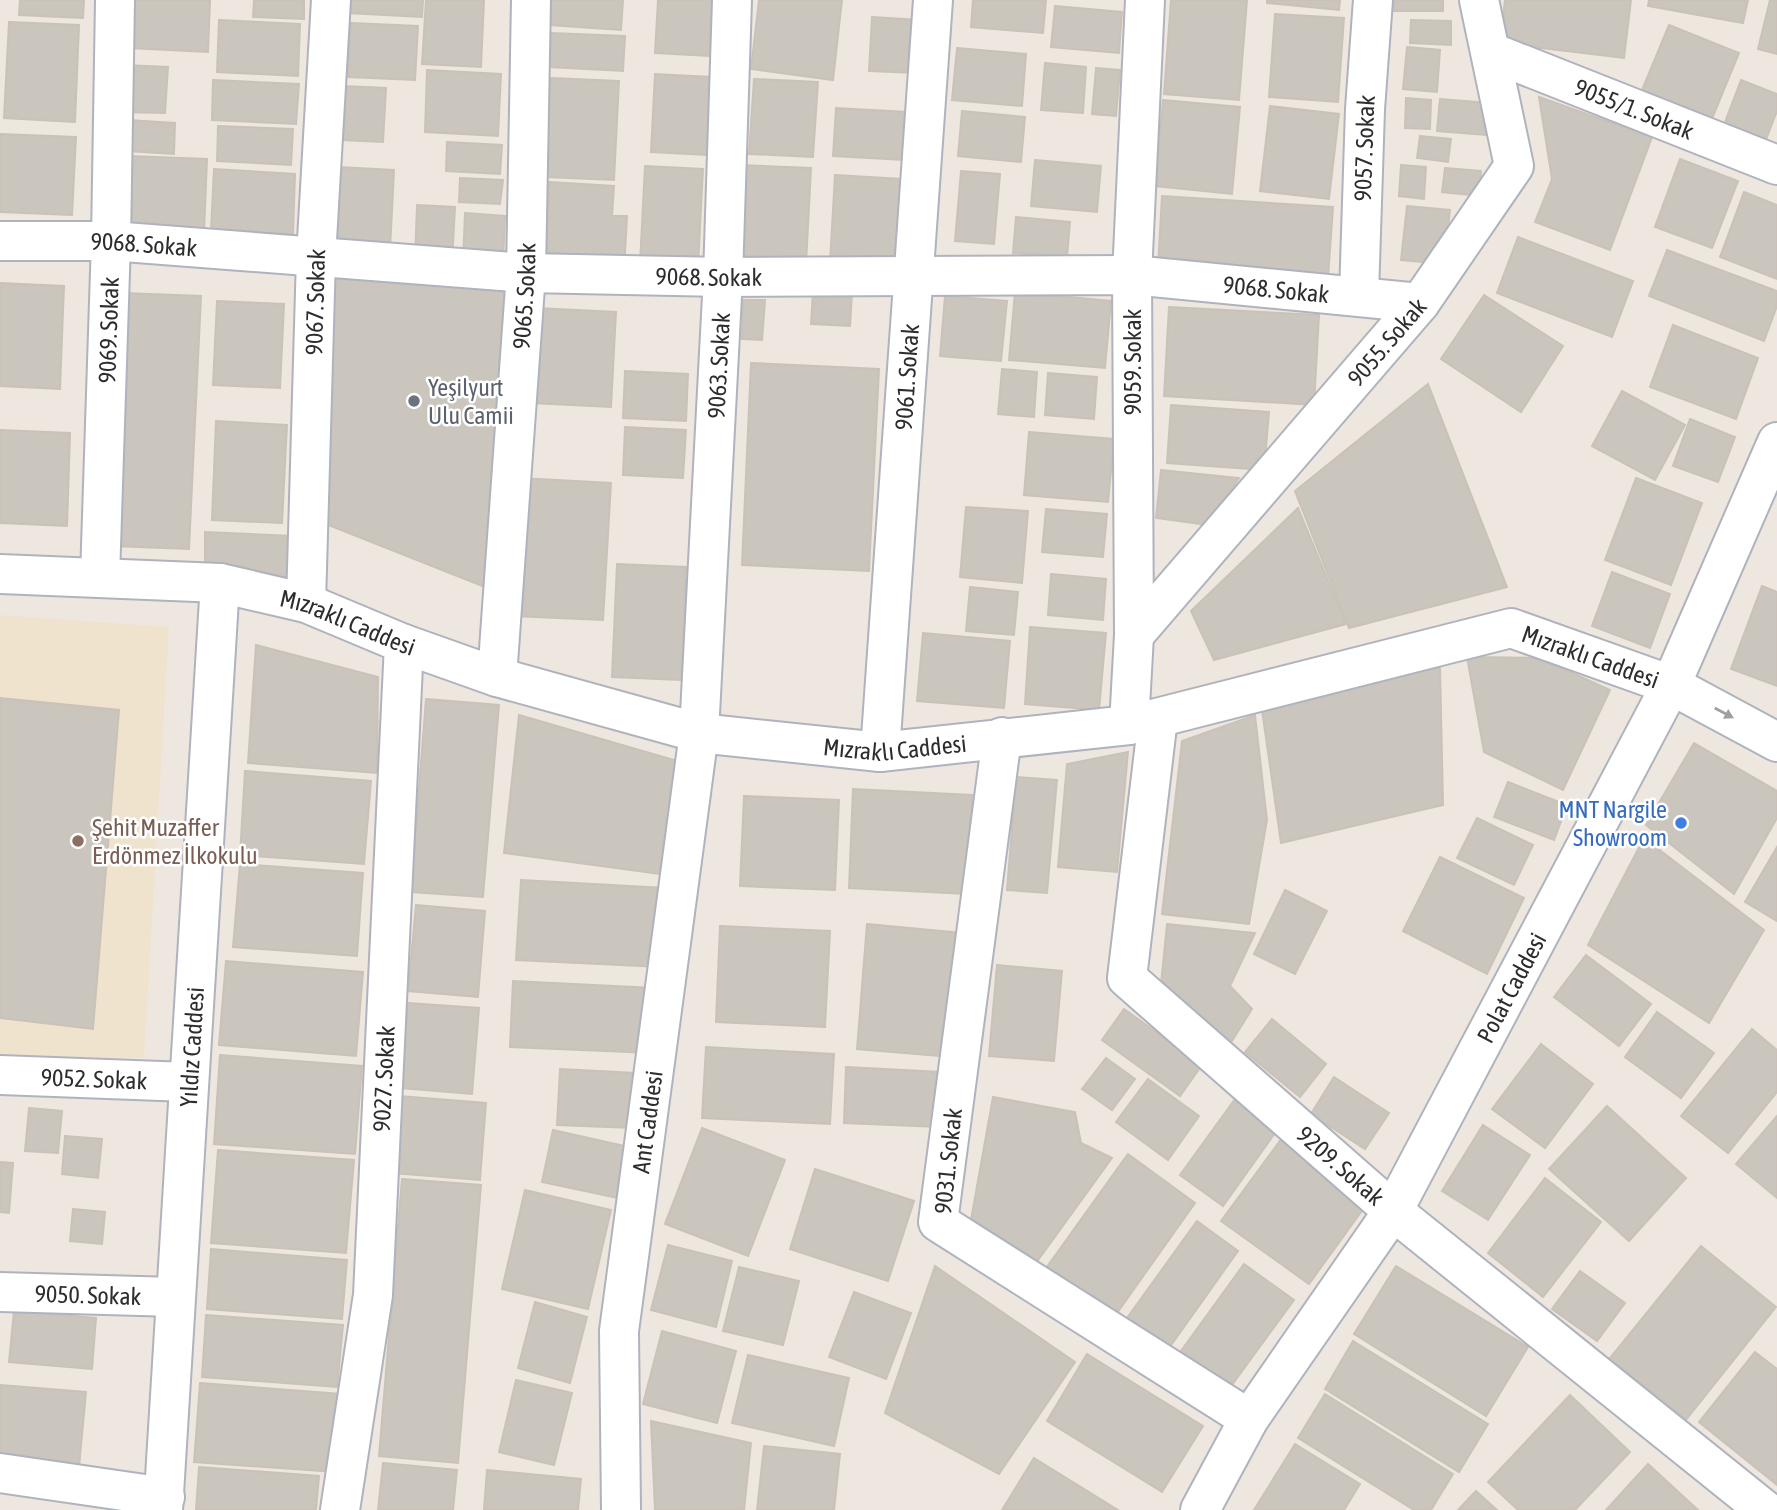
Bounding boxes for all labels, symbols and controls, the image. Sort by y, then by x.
street label: 9055/1. Sokak [1571,73,1698,144]
street label: 9057. Sokak [1349,94,1380,202]
street label: 9068. Sokak [91,228,198,261]
street label: 9065. Sokak [507,242,540,350]
street label: 9067. Sokak [300,248,330,356]
street label: 9068. Sokak [655,262,762,291]
street label: 9068. Sokak [1222,270,1331,308]
street label: 9069. Sokak [93,276,123,384]
street label: 9055. Sokak [1342,292,1432,391]
street label: 9059. Sokak [1119,308,1146,415]
street label: 9063. Sokak [702,311,735,419]
street label: 9061. Sokak [889,322,924,431]
place label: Yeşilyurt Ulu Camii [428,374,514,429]
marker: Yeşilyurt Ulu Camii [406,393,422,409]
street label: Mızraklı Caddesi [277,584,419,660]
street label: Mızraklı Caddesi [1518,620,1663,693]
one-way arrow [1714,708,1734,719]
street label: Mızraklı Caddesi [822,729,968,766]
place label: MNT Nargile Showroom [1558,796,1667,851]
place label: Şehit Muzaffer Erdönmez İlkokulu [92,814,258,869]
marker: MNT Nargile Showroom [1673,815,1689,831]
marker: Şehit Muzaffer Erdönmez İlkokulu [70,833,86,849]
street label: Polat Caddesi [1471,928,1551,1047]
street label: Yıldız Caddesi [174,986,209,1108]
street label: 9027. Sokak [367,1025,399,1133]
street label: 9052. Sokak [40,1063,148,1094]
street label: Ant Caddesi [627,1069,667,1175]
street label: 9031. Sokak [929,1106,967,1215]
street label: 9209. Sokak [1292,1120,1390,1211]
street label: 9050. Sokak [34,1279,142,1310]

